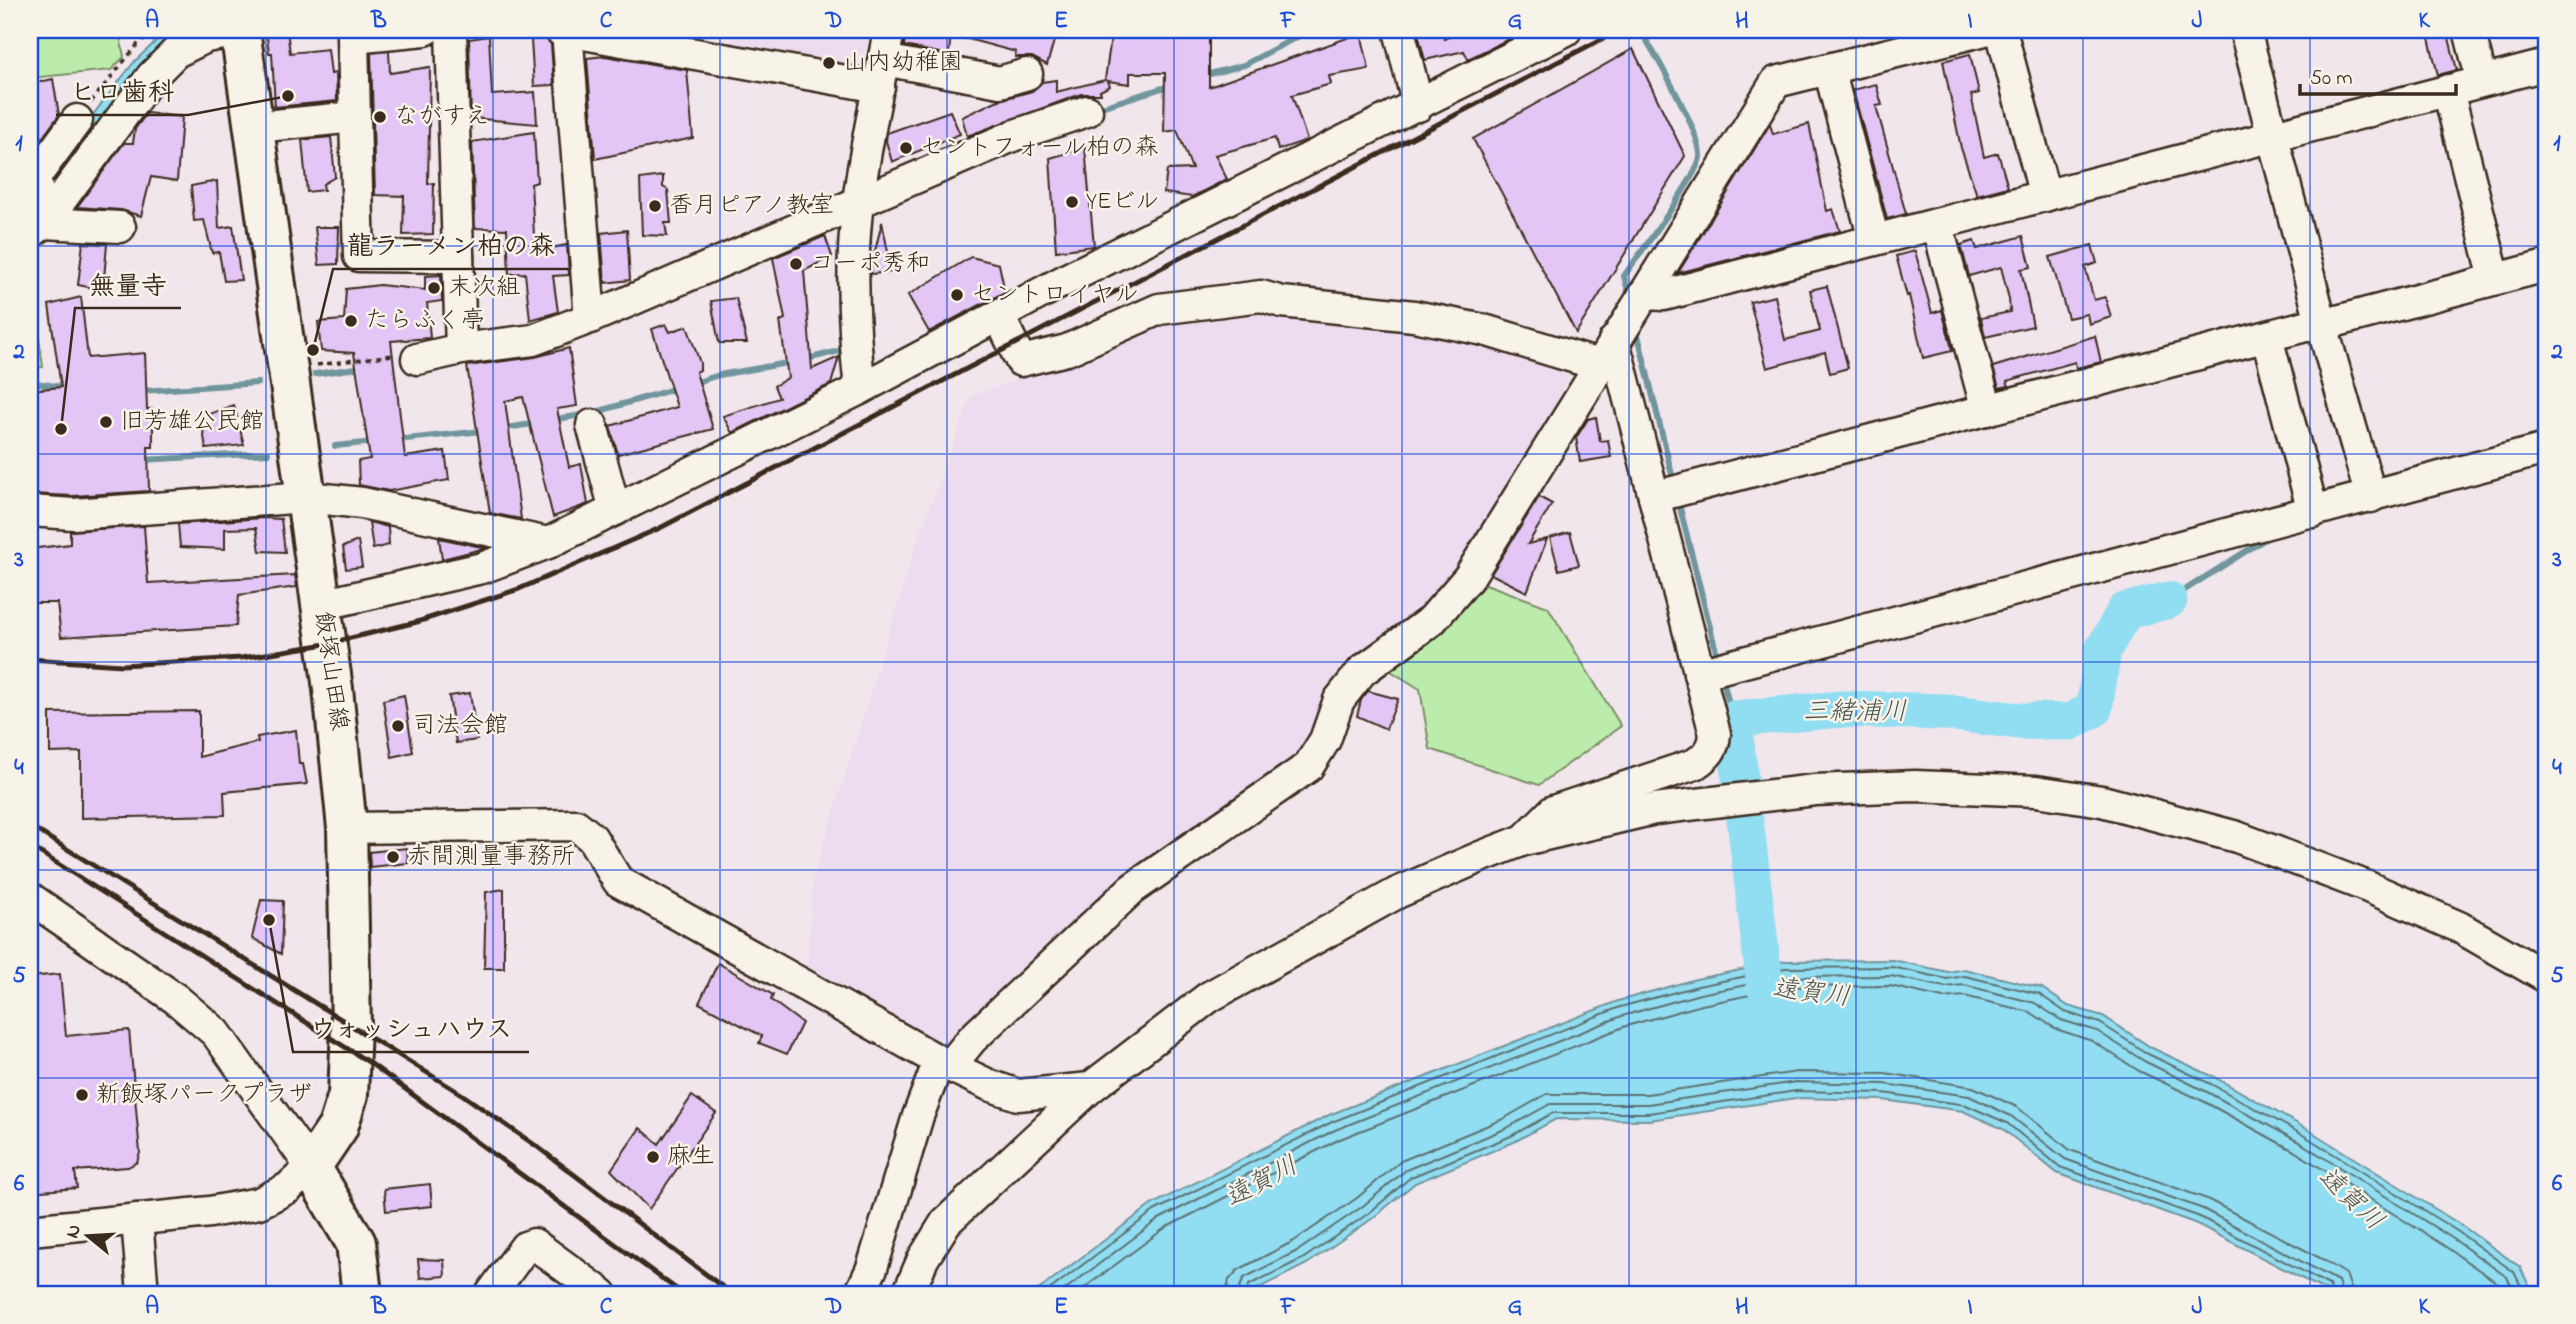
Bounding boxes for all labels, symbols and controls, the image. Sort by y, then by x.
text: A [145,5,159,38]
text: B [370,5,387,38]
text: C [600,5,613,38]
text: D [825,5,842,38]
text: E [1054,5,1068,38]
text: F [1280,5,1296,38]
text: G [1508,5,1522,38]
text: H [1735,5,1749,38]
text: I [1967,5,1973,38]
text: J [2191,5,2203,38]
text: K [2418,5,2430,38]
place label: 山内幼稚園 [843,46,963,81]
scale bar [2300,52,2455,96]
marker: 山内幼稚園 [821,55,837,71]
text: 50 m [2310,64,2353,94]
callout: ヒロ歯科 [56,68,188,115]
text: ヒロ歯科 [70,75,174,113]
place label: ながすえ [394,100,490,135]
marker: ながすえ [372,109,388,125]
text: 1 [15,128,23,161]
text: 1 [2553,128,2561,161]
place label: セントフォール柏の森 [920,131,1159,166]
marker: セントフォール柏の森 [898,140,914,156]
place label: YEビル [1086,185,1159,220]
place label: 香月ピアノ教室 [669,189,834,224]
marker: YEビル [1064,194,1080,210]
marker: 香月ピアノ教室 [647,198,663,214]
callout: 龍ラーメン柏の森 [333,222,569,269]
text: 龍ラーメン柏の森 [347,229,555,267]
place label: コーポ秀和 [810,247,930,282]
marker: コーポ秀和 [788,256,804,272]
callout: 無量寺 [75,261,181,308]
text: 無量寺 [89,269,167,307]
place label: 末次組 [448,271,520,306]
place label: セントロイヤル [971,278,1139,313]
marker: 末次組 [426,280,442,296]
marker: セントロイヤル [949,287,965,303]
place label: たらふく亭 [365,304,485,339]
marker: たらふく亭 [343,313,359,329]
text: 2 [12,336,25,369]
text: 2 [2550,336,2563,369]
place label: 旧芳雄公民館 [120,405,264,440]
marker: 旧芳雄公民館 [98,414,114,430]
text: 3 [13,544,24,577]
text: 3 [2551,544,2562,577]
street label: 飯塚山田線 [304,609,356,733]
water label: 三緒浦川 [1803,694,1907,732]
place label: 司法会館 [412,709,508,744]
marker: 司法会館 [390,718,406,734]
text: 4 [14,752,24,785]
text: 4 [2552,752,2562,785]
place label: 赤間測量事務所 [407,840,575,875]
marker: 赤間測量事務所 [385,849,401,865]
text: 5 [12,960,26,993]
text: 5 [2550,960,2564,993]
water label: 遠賀川 [1770,970,1852,1018]
callout: ウォッシュハウス [293,1005,529,1052]
text: ウォッシュハウス [310,1012,512,1050]
place label: 新飯塚パークプラザ [96,1078,312,1113]
marker: 新飯塚パークプラザ [74,1087,90,1103]
place label: 麻生 [667,1140,715,1175]
water label: 遠賀川 [1219,1148,1305,1218]
marker: 麻生 [645,1149,661,1165]
water label: 遠賀川 [2309,1160,2391,1240]
text: 6 [14,1168,25,1201]
text: 6 [2552,1168,2563,1201]
north arrow [52,1202,122,1272]
text: N [59,1221,89,1242]
text: A [145,1291,159,1324]
text: B [370,1291,387,1324]
text: C [600,1291,613,1324]
text: D [825,1291,842,1324]
text: E [1054,1291,1068,1324]
text: F [1280,1291,1296,1324]
text: G [1508,1291,1522,1324]
text: H [1735,1291,1749,1324]
text: I [1967,1291,1973,1324]
text: J [2191,1291,2203,1324]
text: K [2418,1291,2430,1324]

